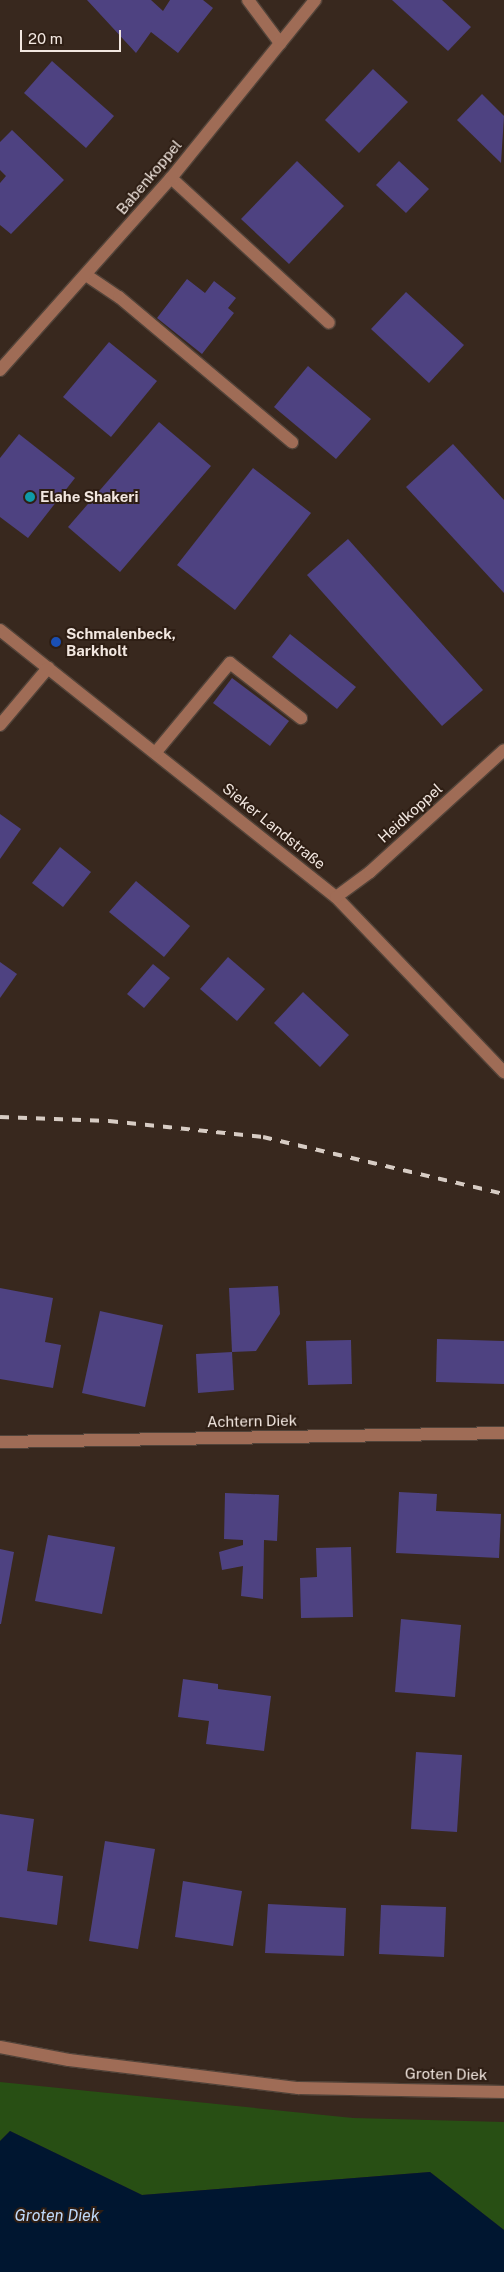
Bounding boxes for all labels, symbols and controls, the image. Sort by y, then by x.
scale bar [22,20,124,52]
text: 20 m [28,30,63,47]
street label: Babenkoppel [113,136,185,218]
place label: Elahe Shakeri [40,488,139,506]
marker: Elahe Shakeri [24,491,36,503]
place label: Schmalenbeck, Barkholt [66,624,176,659]
marker: Schmalenbeck, Barkholt [50,636,62,648]
street label: Sieker Landstraße [219,779,329,873]
street label: Heidkoppel [374,780,446,846]
street label: Achtern Diek [207,1411,297,1431]
street label: Groten Diek [405,2064,487,2084]
water label: Groten Diek [15,2206,99,2226]

